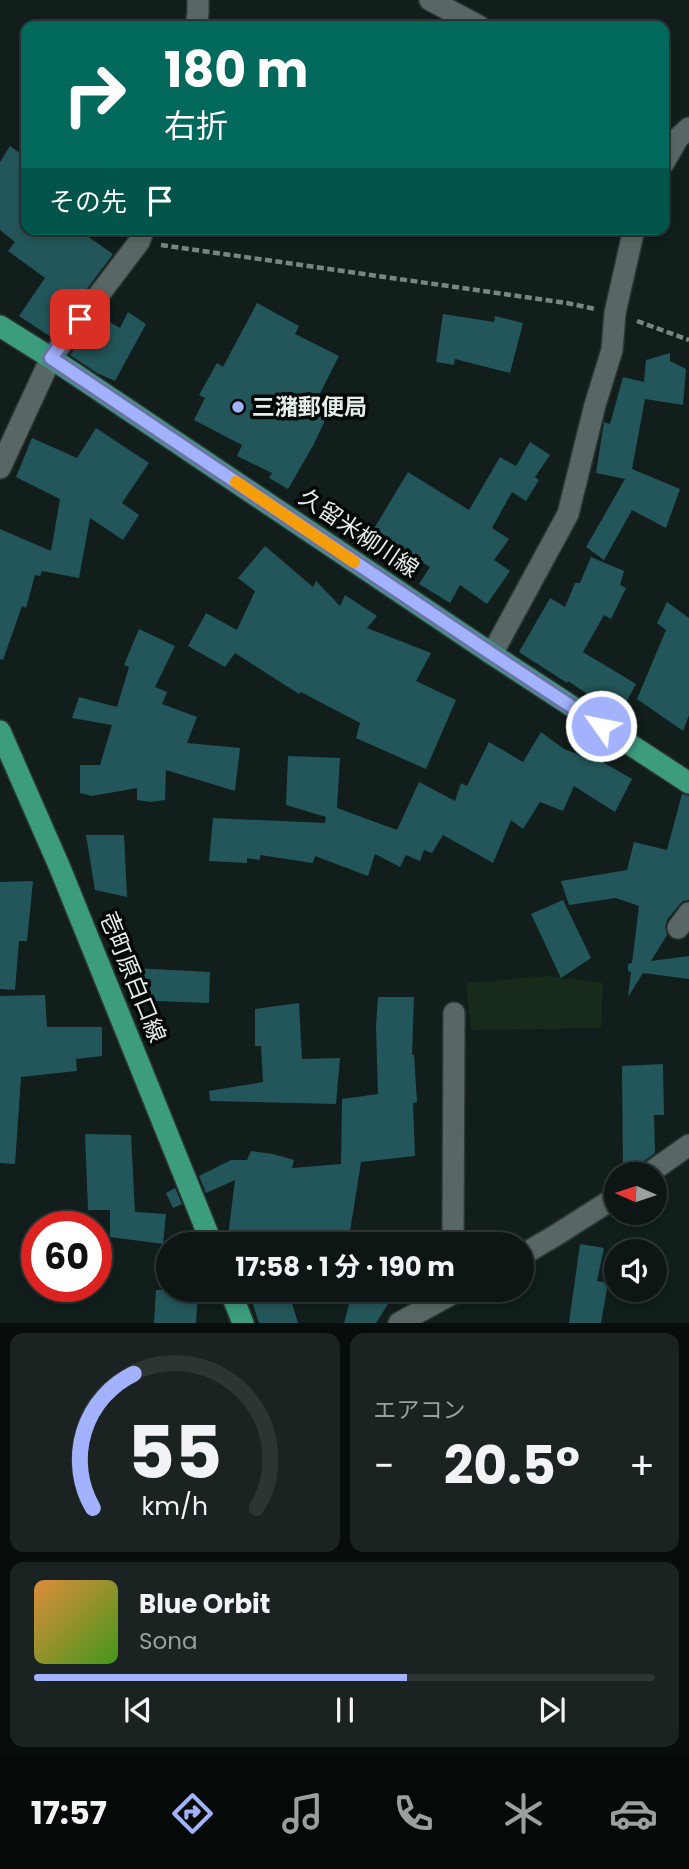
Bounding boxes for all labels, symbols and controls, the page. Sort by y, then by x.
text: 180 m [164,36,308,104]
icon: right [49,49,140,140]
text: 右折 [164,103,228,148]
icon: arrive [141,182,179,220]
text: その先 [49,184,127,220]
pin [50,289,110,349]
icon: arrive [61,300,99,338]
place label: 三潴郵便局 [252,391,367,423]
marker: 三潴郵便局 [230,399,246,415]
street label: 久留米柳川線 [293,481,425,585]
position arrow [564,689,638,763]
street label: 壱町原白口線 [92,907,174,1047]
north arrow [604,1162,667,1225]
map controls [604,1162,667,1302]
speed limit sign: 60 [21,1211,112,1302]
button: sound [604,1239,667,1302]
text: 17:58 · 1 分 · 190 m [235,1249,455,1285]
text: エアコン [374,1394,466,1426]
text: 55 [127,1403,222,1504]
text: 20.5° [444,1429,580,1502]
text: − [374,1439,394,1492]
text: + [629,1439,655,1492]
text: km/h [141,1489,208,1524]
text: Blue Orbit [139,1586,270,1622]
text: Sona [139,1625,198,1657]
icon: previous [119,1691,157,1729]
icon: pause [326,1691,364,1729]
icon: next [533,1691,571,1729]
icon: directions [168,1789,217,1838]
icon: music [278,1789,327,1838]
icon: phone [389,1789,438,1838]
icon: climate [499,1789,548,1838]
icon: car [609,1789,658,1838]
text: 17:57 [31,1790,107,1835]

